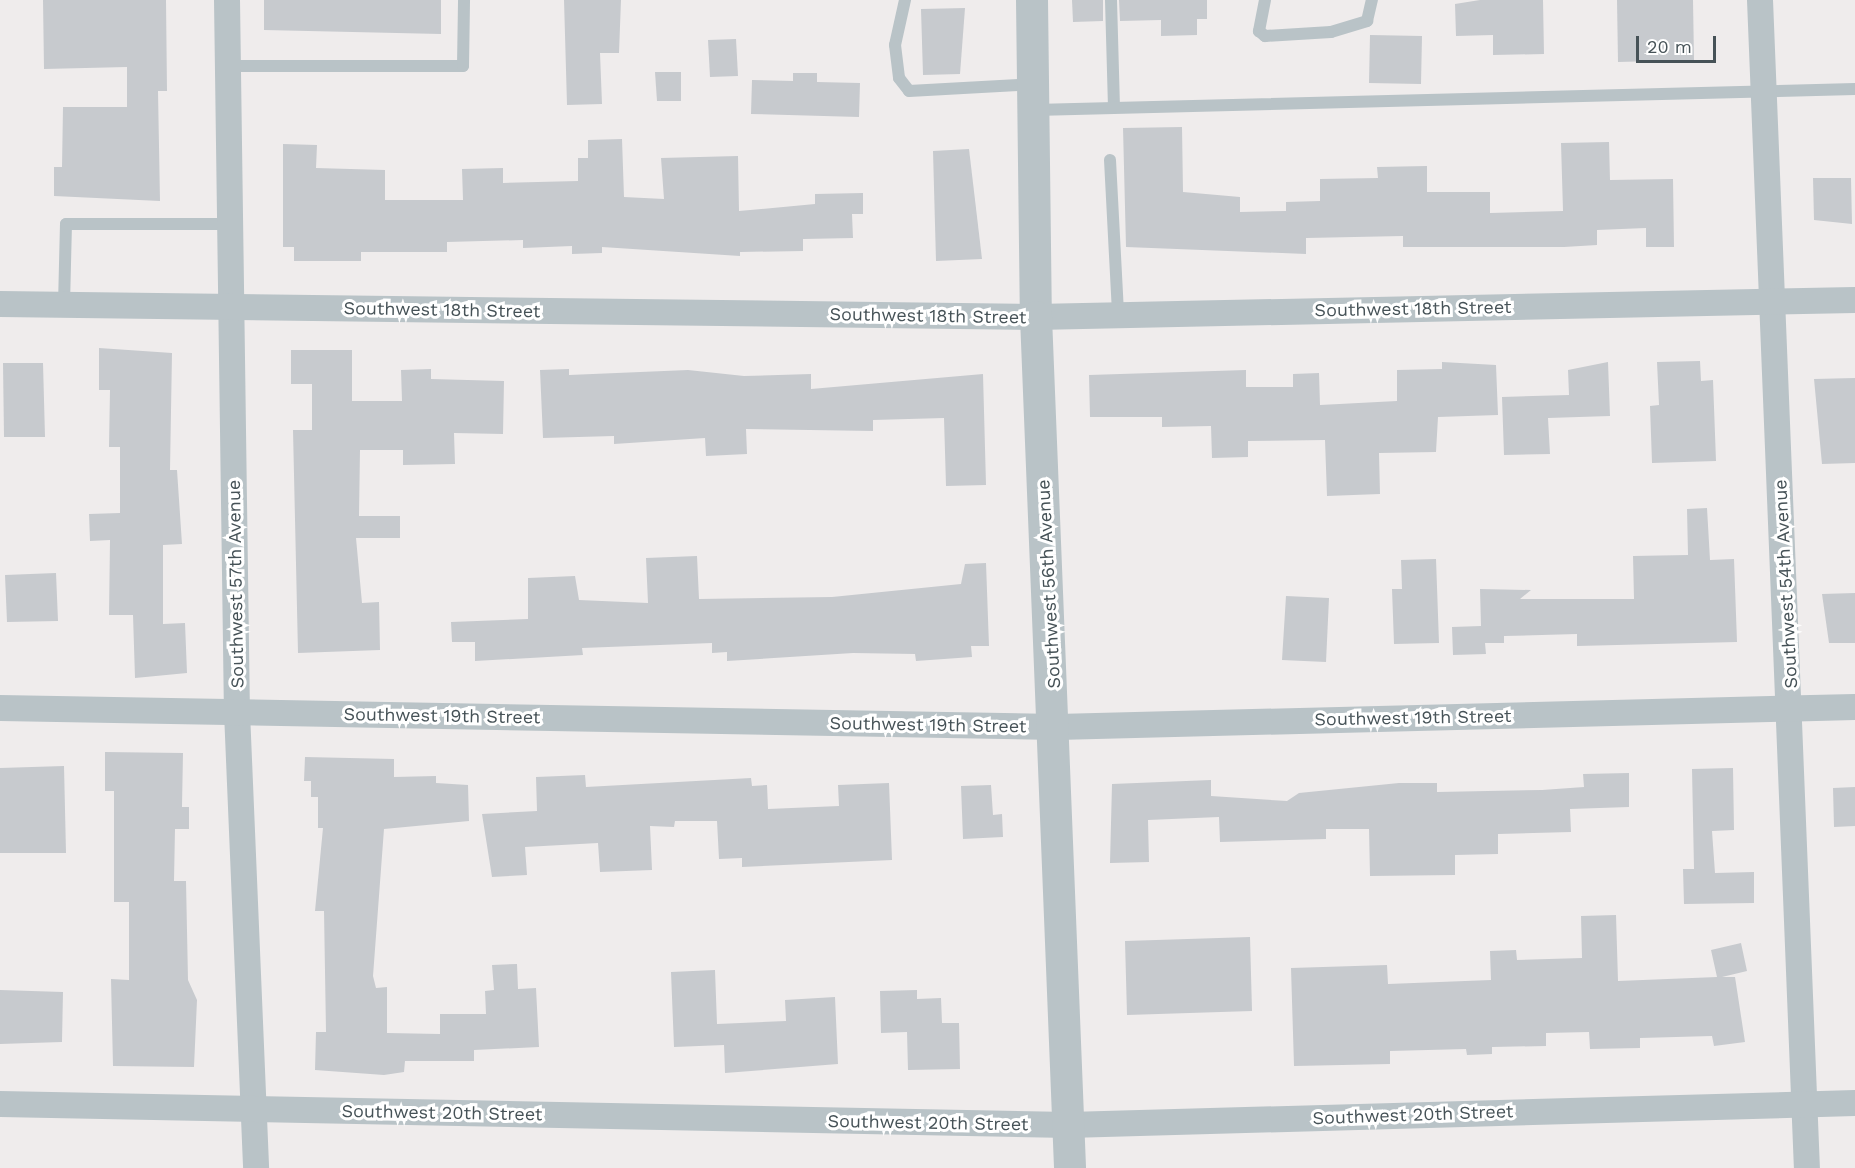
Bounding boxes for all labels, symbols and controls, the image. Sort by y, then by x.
scale bar [1639,24,1718,62]
text: 20 m [1647,36,1692,57]
street label: Southwest 18th Street [1314,296,1512,322]
street label: Southwest 18th Street [343,297,541,323]
street label: Southwest 18th Street [829,303,1027,329]
street label: Southwest 56th Avenue [1033,478,1065,690]
street label: Southwest 54th Avenue [1770,478,1802,690]
street label: Southwest 57th Avenue [223,479,249,689]
street label: Southwest 19th Street [343,703,541,729]
street label: Southwest 19th Street [1314,705,1512,731]
street label: Southwest 19th Street [829,712,1027,738]
street label: Southwest 20th Street [341,1100,543,1126]
street label: Southwest 20th Street [1312,1101,1514,1129]
street label: Southwest 20th Street [827,1110,1029,1136]

